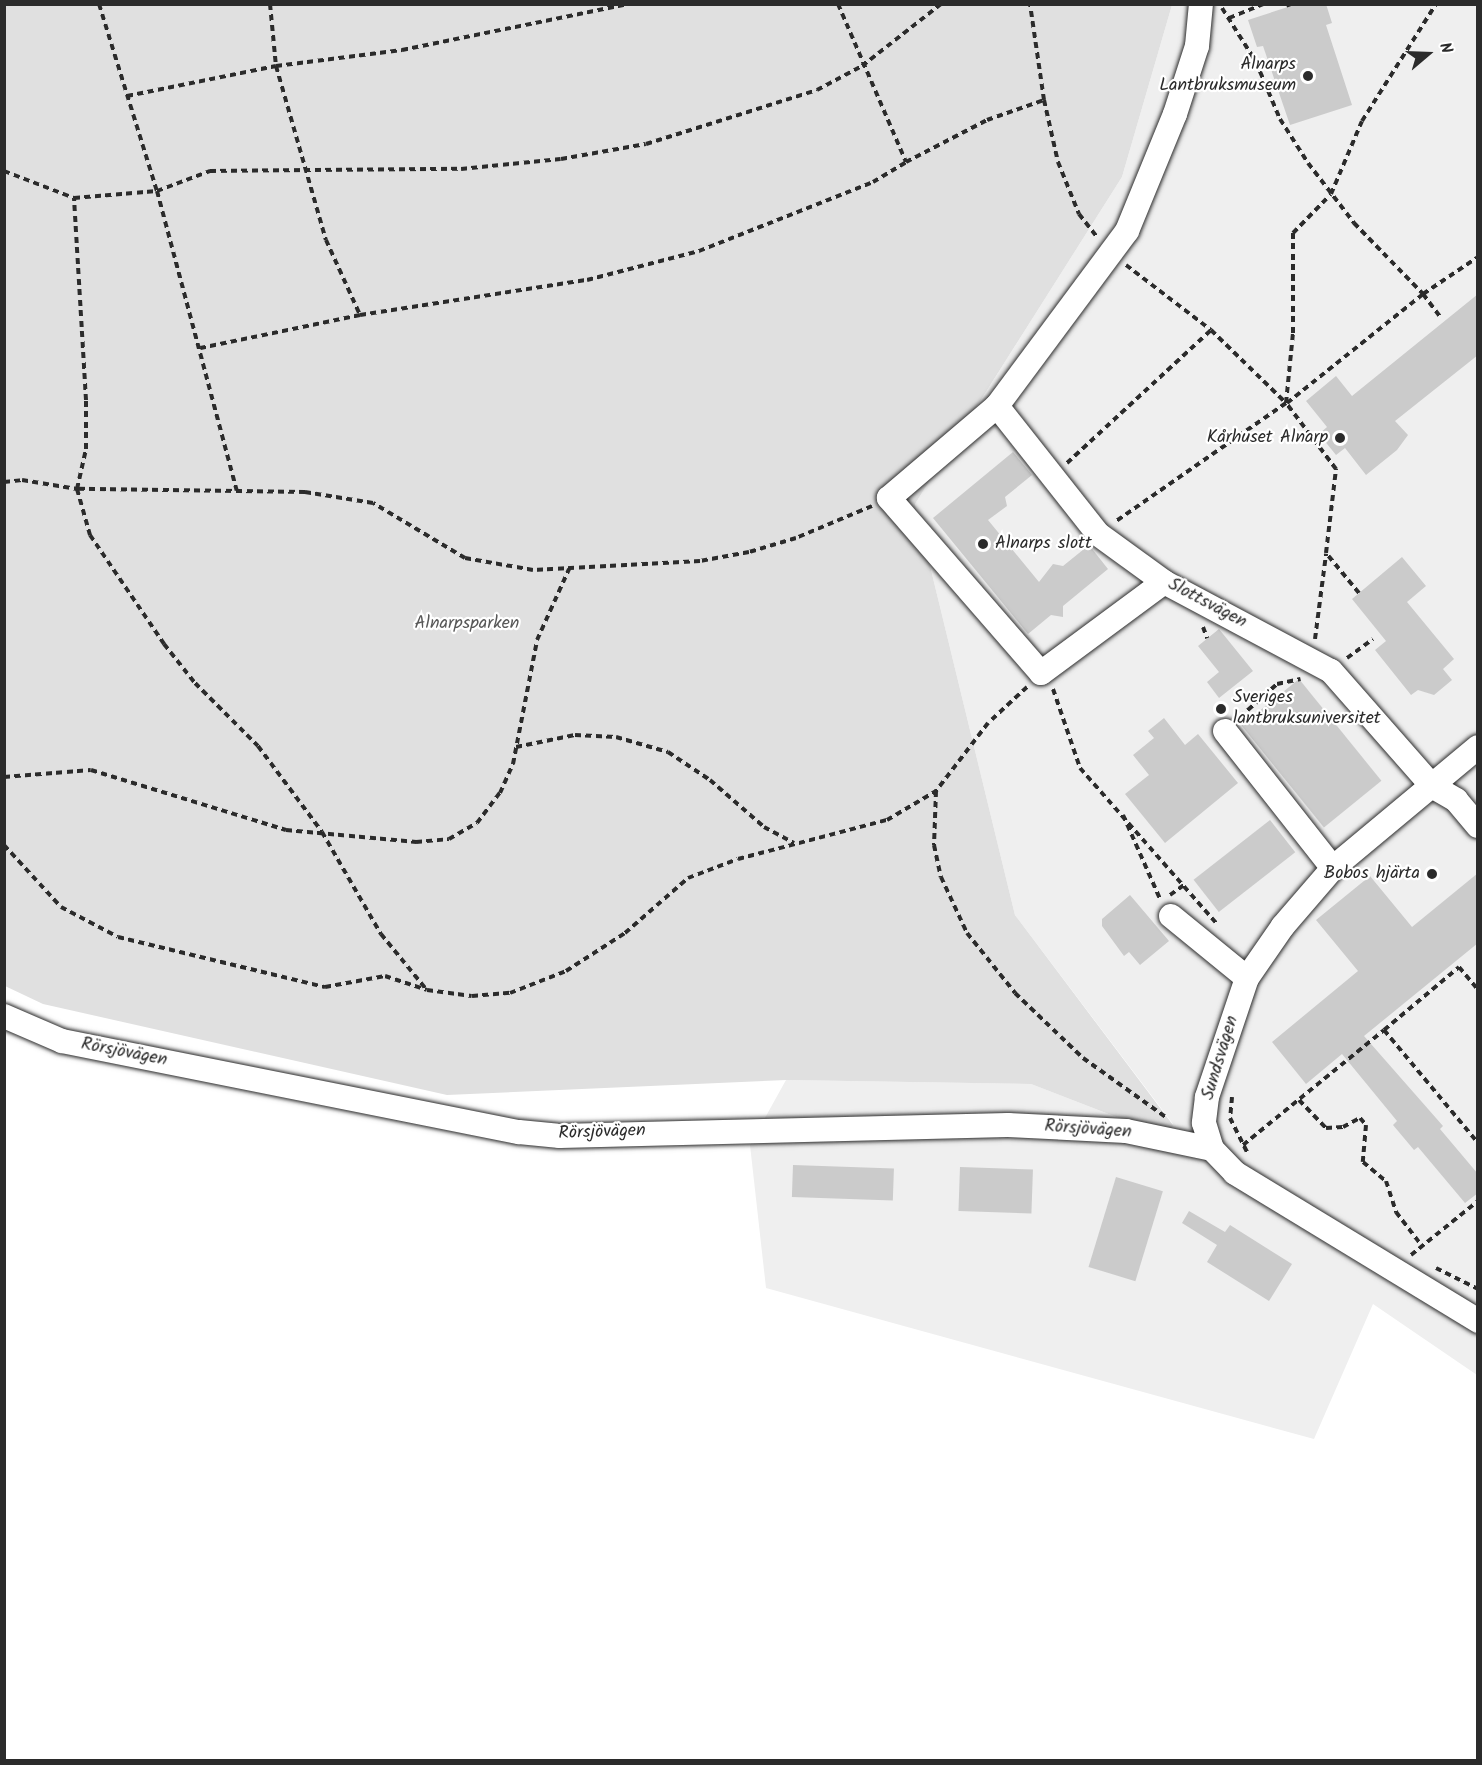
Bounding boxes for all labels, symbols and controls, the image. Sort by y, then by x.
north arrow [1398,24,1458,84]
text: N [1432,39,1459,57]
place label: Alnarps Lantbruksmuseum [1159,55,1296,98]
marker: Alnarps Lantbruksmuseum [1301,69,1315,83]
place label: Kårhuset Alnarp [1207,427,1328,449]
marker: Kårhuset Alnarp [1333,431,1347,445]
place label: Alnarps slott [995,533,1092,555]
marker: Alnarps slott [976,537,990,551]
street label: Slottsvägen [1164,574,1250,634]
park label: Alnarpsparken [415,613,519,635]
place label: Sveriges lantbruksuniversitet [1233,688,1381,730]
marker: Sveriges lantbruksuniversitet [1214,702,1228,716]
place label: Bobos hjärta [1324,863,1420,885]
marker: Bobos hjärta [1425,867,1439,881]
street label: Sundsvägen [1198,1013,1244,1103]
street label: Rörsjövägen [79,1034,169,1072]
street label: Rörsjövägen [1044,1116,1132,1144]
street label: Rörsjövägen [558,1121,646,1145]

